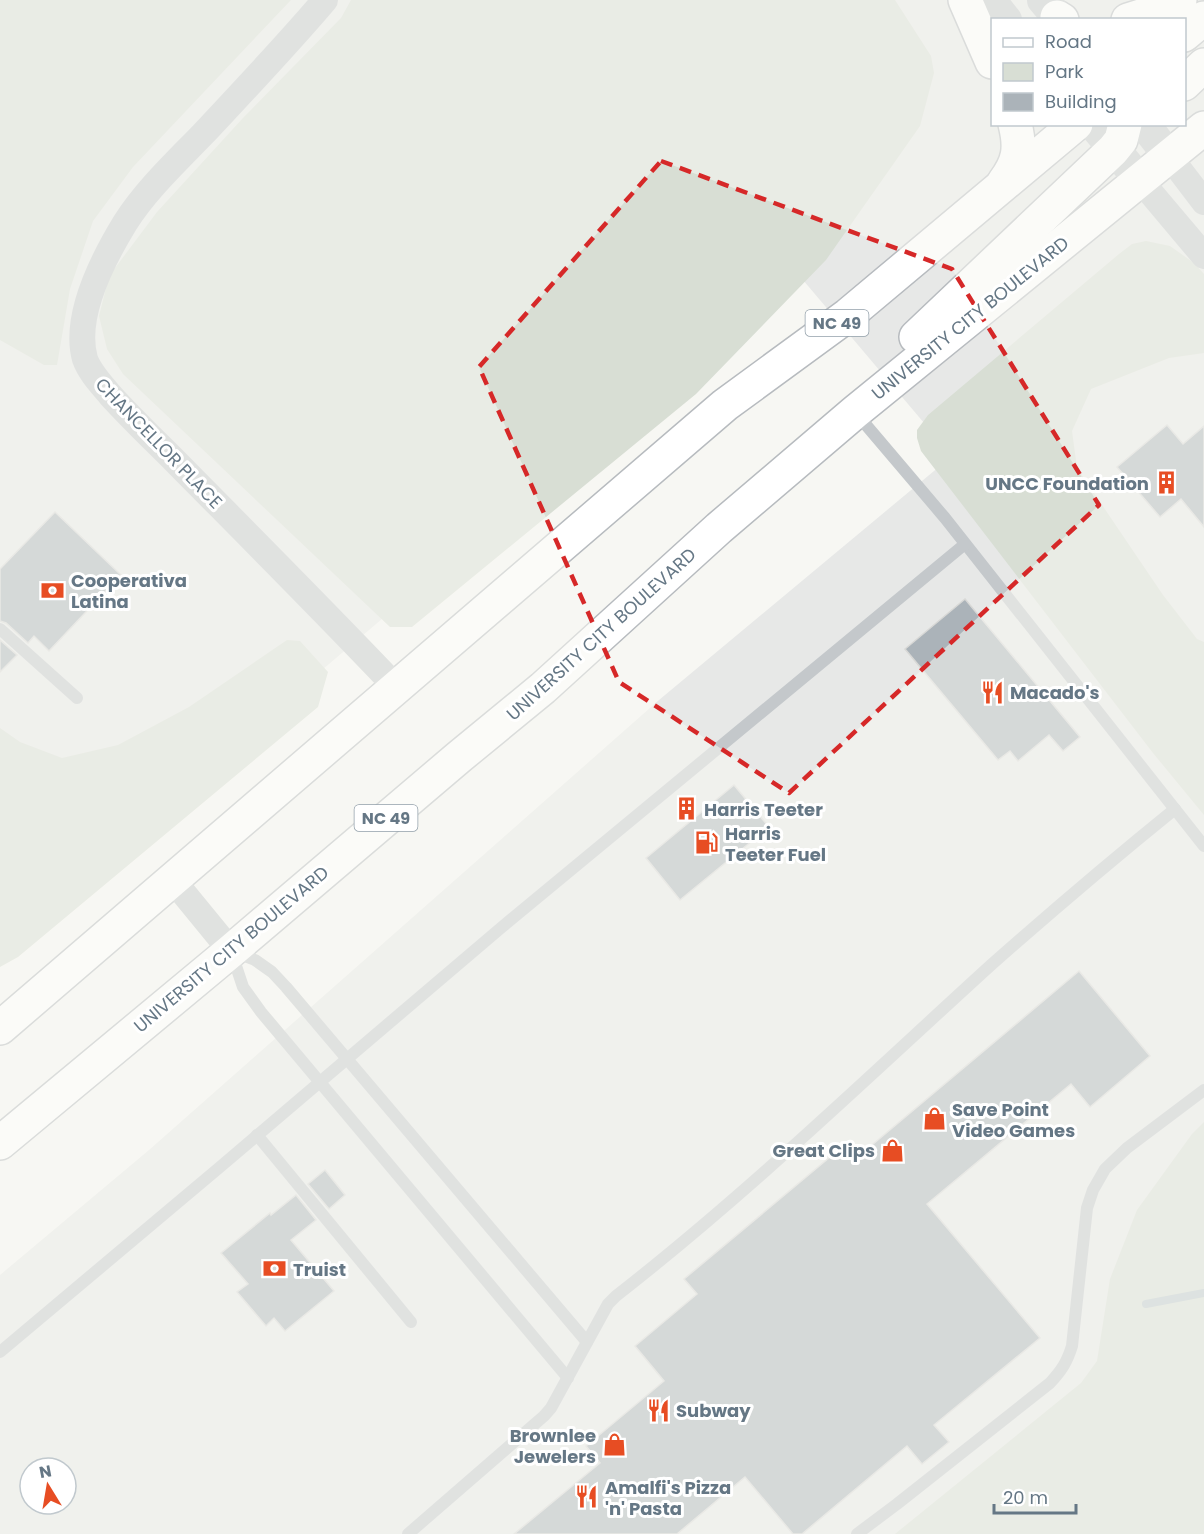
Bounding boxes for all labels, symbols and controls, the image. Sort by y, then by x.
legend [991,18,1186,126]
text: Road [1045,29,1092,54]
text: Park [1045,59,1084,84]
text: Building [1045,89,1117,114]
street label: UNIVERSITY CITY BOULEVARD [866,230,1074,406]
road number: NC 49 [806,310,868,336]
street label: CHANCELLOR PLACE [90,372,228,514]
building icon: UNCC Foundation [1154,470,1180,496]
place label: UNCC Foundation [985,471,1149,496]
street label: UNIVERSITY CITY BOULEVARD [501,542,701,726]
place label: Cooperativa Latina [71,568,187,614]
bank icon: Cooperativa Latina [40,577,66,603]
restaurant icon: Macado's [979,679,1005,705]
place label: Macado's [1010,680,1100,705]
building icon: Harris Teeter [673,796,699,822]
place label: Harris Teeter [704,797,823,822]
road number: NC 49 [354,805,418,831]
place label: Harris Teeter Fuel [725,821,826,867]
fuel station icon: Harris Teeter Fuel [694,830,720,856]
street label: UNIVERSITY CITY BOULEVARD [128,860,334,1038]
place label: Save Point Video Games [952,1097,1075,1143]
shop icon: Save Point Video Games [921,1106,947,1132]
shop icon: Great Clips [880,1137,906,1163]
place label: Great Clips [773,1138,875,1163]
bank icon: Truist [262,1256,288,1282]
place label: Truist [293,1257,346,1282]
restaurant icon: Subway [645,1397,671,1423]
place label: Subway [676,1398,751,1423]
place label: Brownlee Jewelers [510,1423,596,1469]
shop icon: Brownlee Jewelers [601,1432,627,1458]
north arrow [18,1456,78,1516]
text: N [37,1459,53,1484]
place label: Amalfi's Pizza 'n' Pasta [605,1475,731,1521]
scale bar [994,1477,1076,1515]
restaurant icon: Amalfi's Pizza 'n' Pasta [574,1484,600,1510]
text: 20 m [1003,1485,1048,1510]

